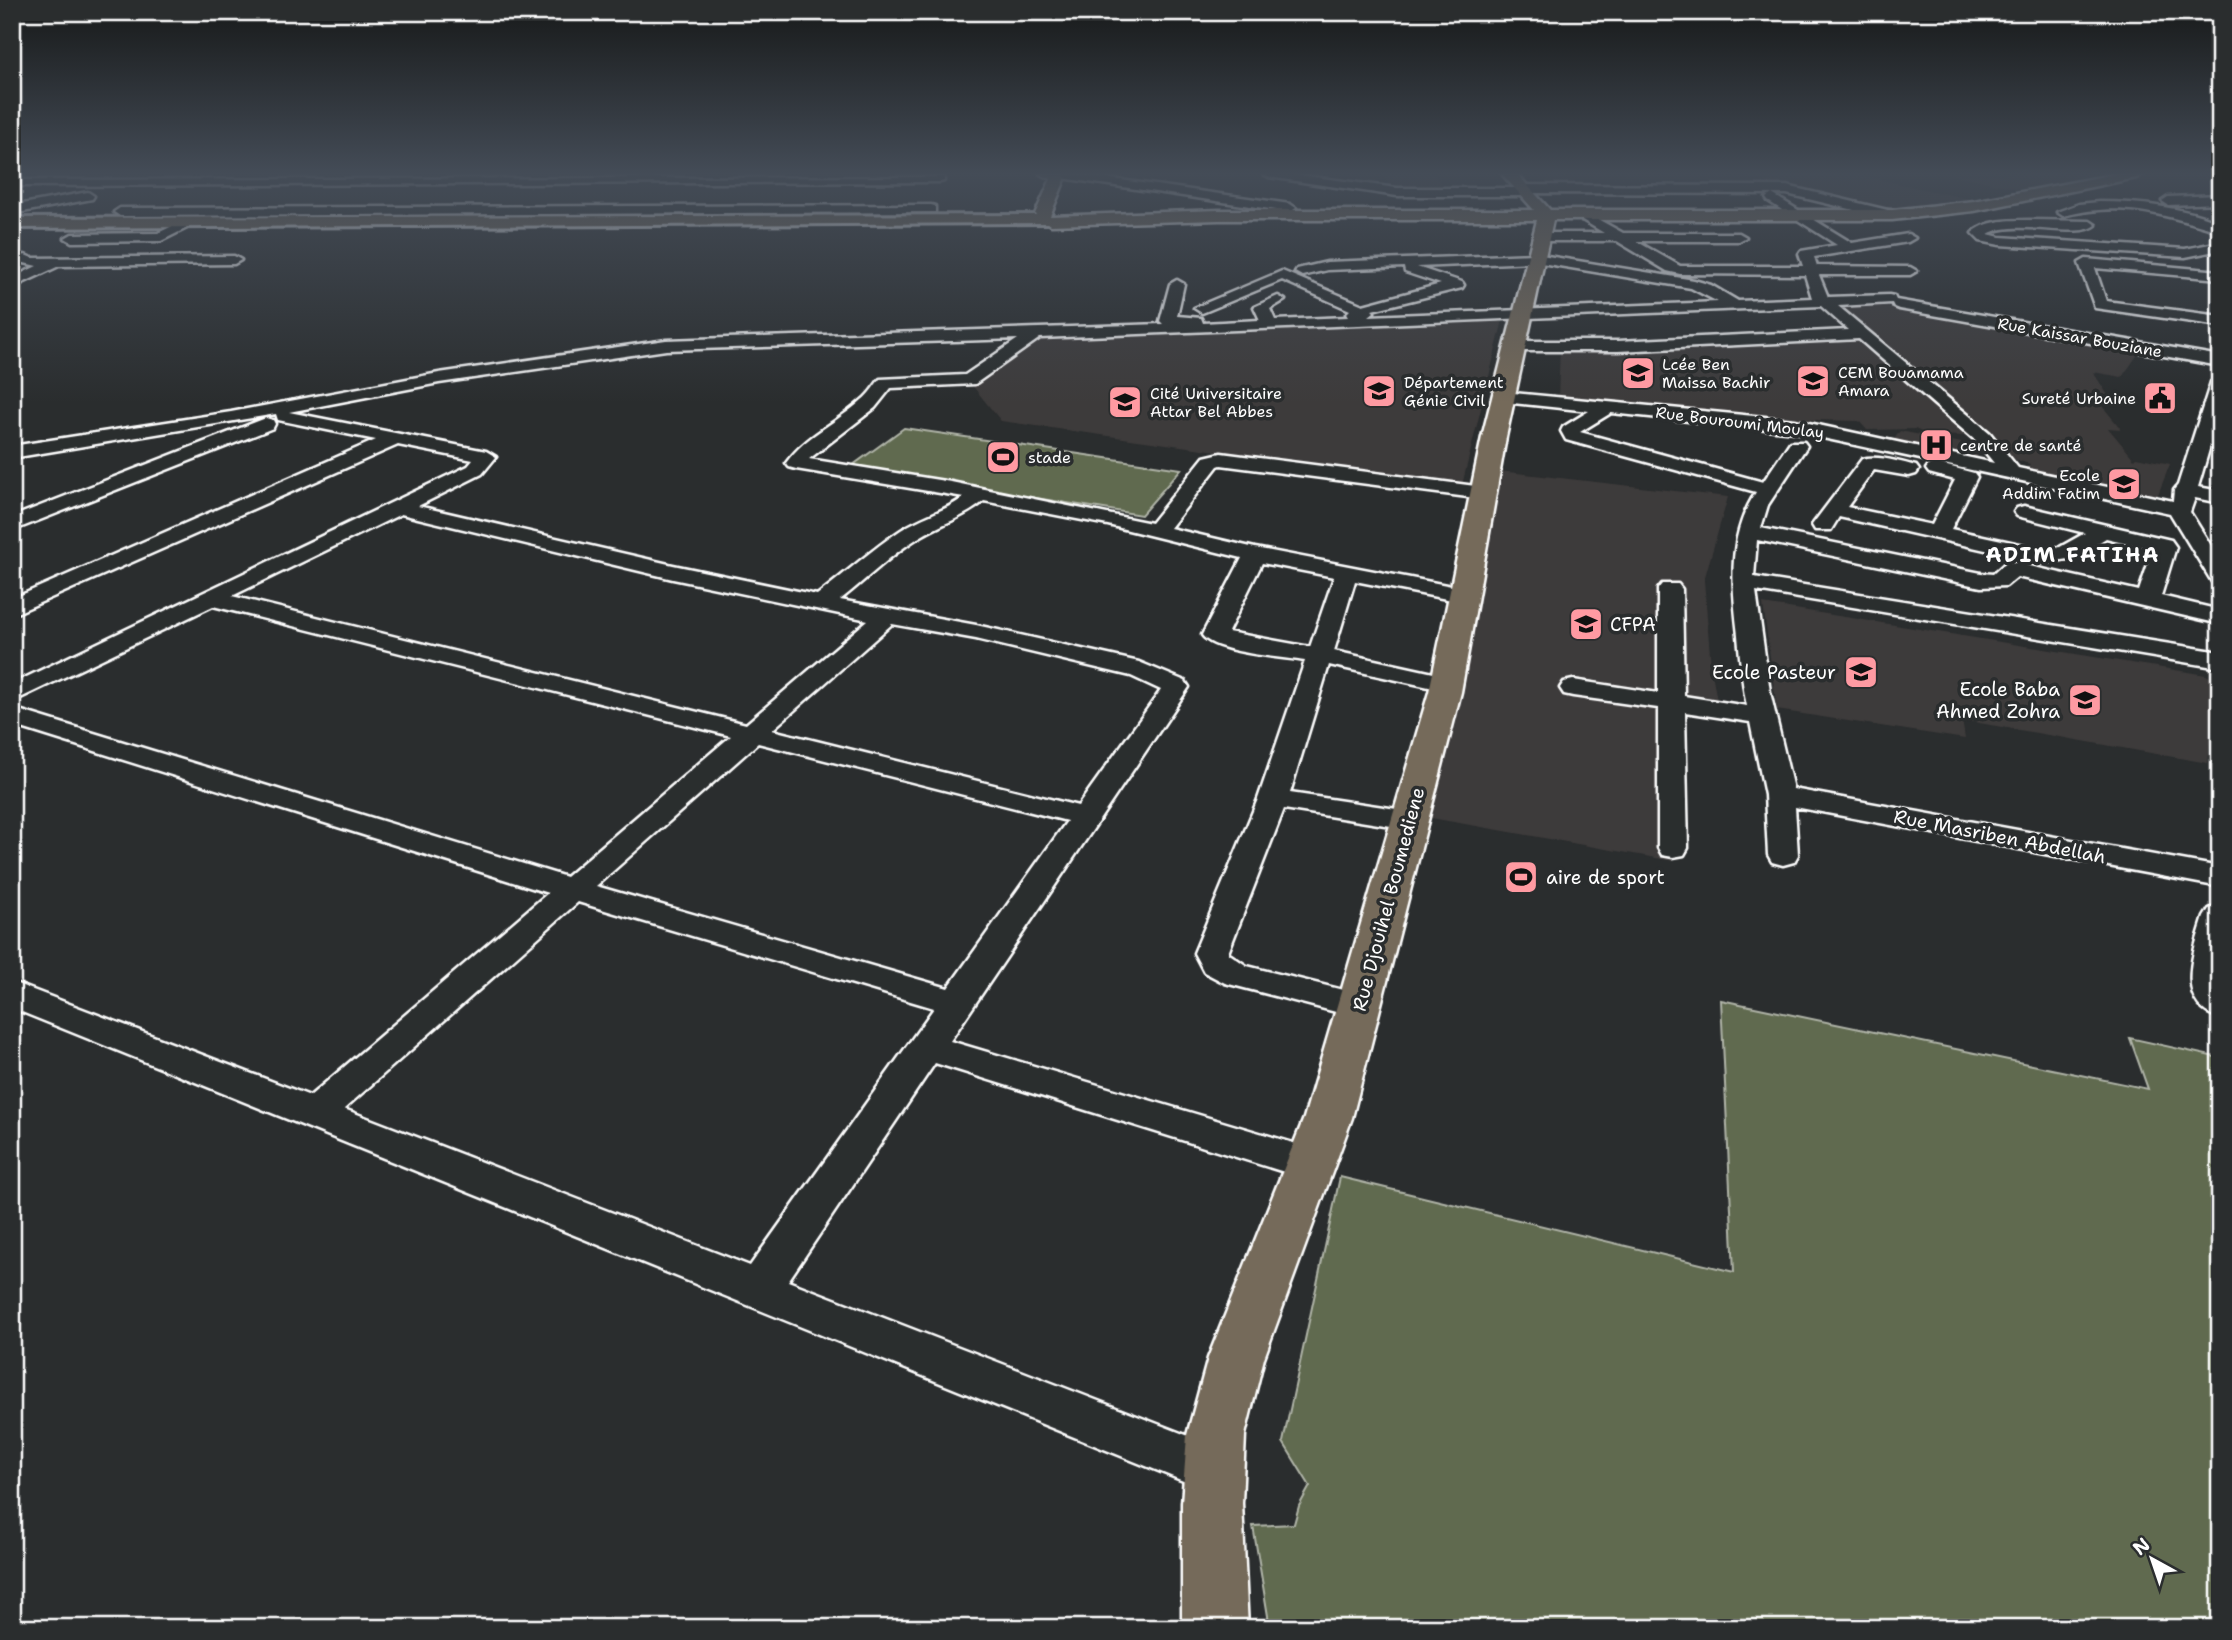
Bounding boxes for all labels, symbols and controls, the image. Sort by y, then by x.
street label: Rue Kaissar Bouziane [1996,313,2164,362]
school or university icon: Lcée Ben Maissa Bachir [1619,354,1657,392]
place label: Lcée Ben Maissa Bachir [1662,354,1771,393]
school or university icon: CEM Bouamama Amara [1794,362,1832,400]
place label: CEM Bouamama Amara [1838,362,1964,401]
school or university icon: Département Génie Civil [1360,372,1398,410]
place label: Département Génie Civil [1404,372,1504,411]
public building icon: Sureté Urbaine [2141,379,2179,417]
school or university icon: Cité Universitaire Attar Bel Abbes [1106,383,1144,421]
place label: Cité Universitaire Attar Bel Abbes [1150,383,1282,422]
place label: Sureté Urbaine [2022,388,2136,409]
street label: Rue Bouroumi Moulay [1654,402,1825,443]
hospital icon: centre de santé [1917,426,1955,464]
place label: centre de santé [1960,435,2082,456]
sports icon: stade [984,438,1022,476]
place label: stade [1028,447,1071,468]
place label: Ecole Addim Fatim [2002,465,2100,504]
school or university icon: Ecole Addim Fatim [2105,465,2143,503]
district label: ADIM FATIHA [1986,541,2160,569]
school or university icon: CFPA [1567,605,1605,643]
place label: CFPA [1610,612,1656,637]
school or university icon: Ecole Pasteur [1842,653,1880,691]
place label: Ecole Pasteur [1712,660,1836,685]
place label: Ecole Baba Ahmed Zohra [1936,677,2060,724]
school or university icon: Ecole Baba Ahmed Zohra [2066,681,2104,719]
street label: Rue Djouihel Boumediene [1347,784,1430,1014]
street label: Rue Masriben Abdellah [1892,804,2108,869]
sports icon: aire de sport [1502,858,1540,896]
place label: aire de sport [1546,865,1665,890]
north arrow [2116,1524,2186,1594]
text: N [2128,1532,2155,1561]

